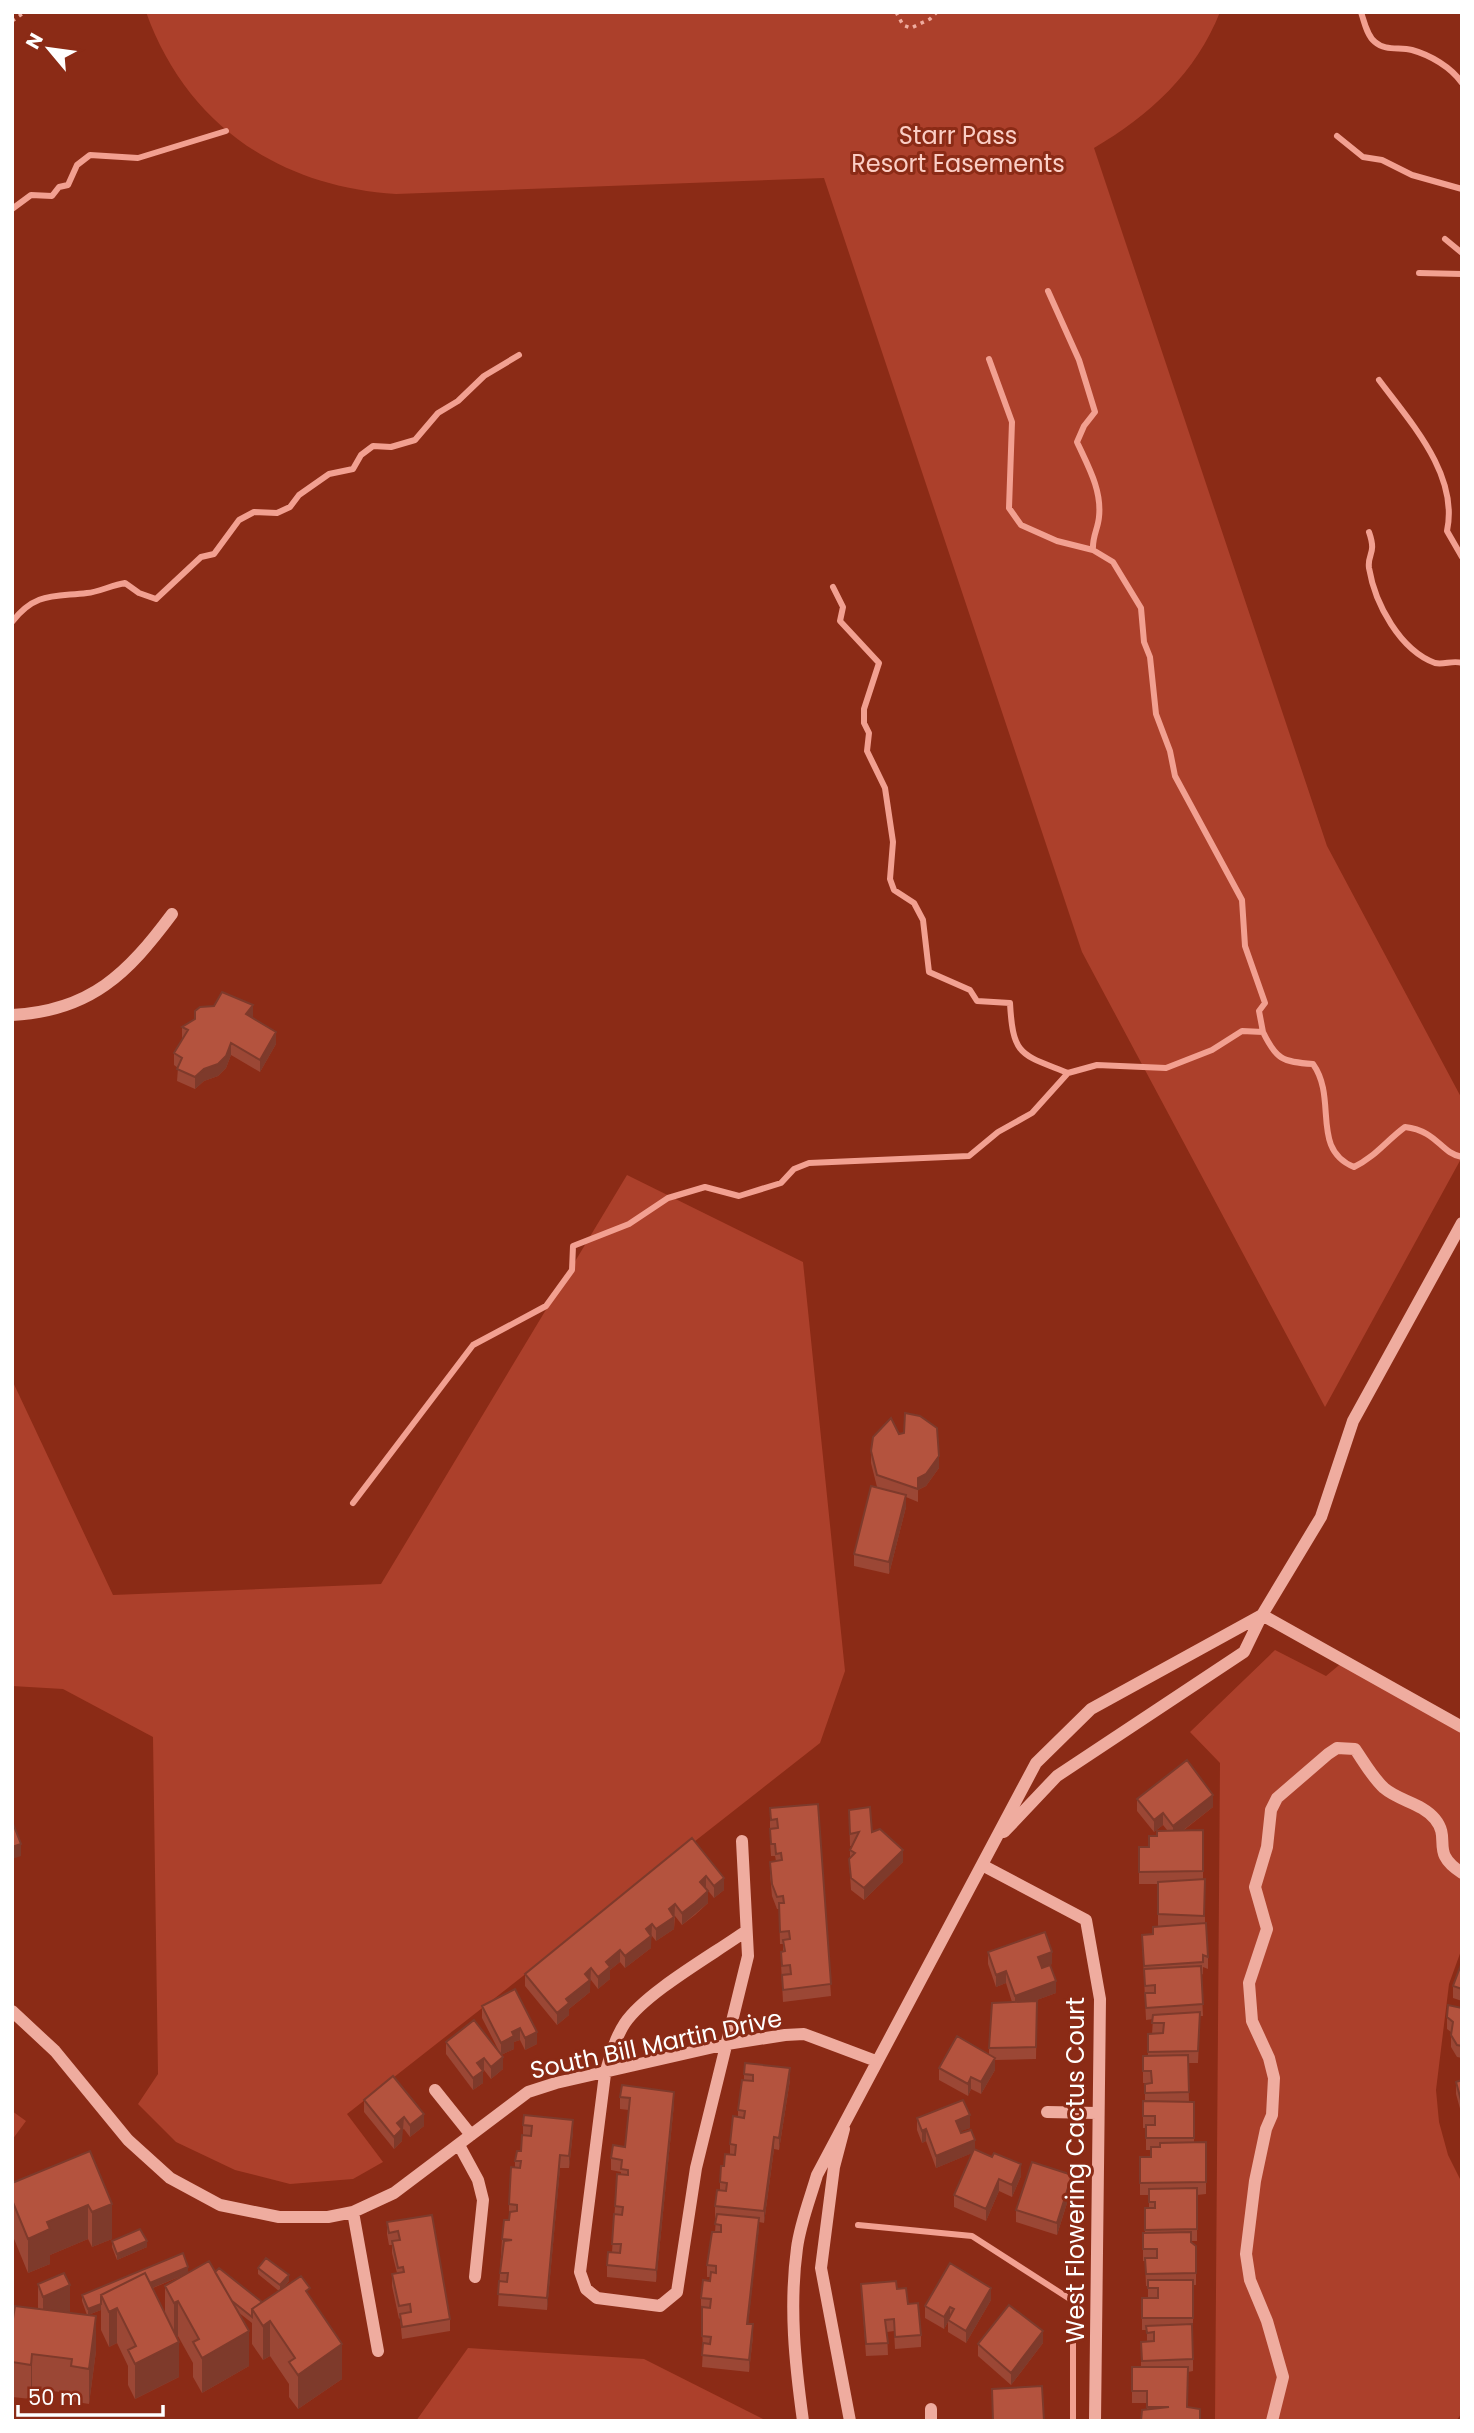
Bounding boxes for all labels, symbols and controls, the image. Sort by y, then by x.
north arrow [14,14,84,84]
text: N [19,28,50,54]
park label: Starr Pass Resort Easements [851,119,1065,180]
street label: West Flowering Cactus Court [1059,1997,1092,2343]
street label: South Bill Martin Drive [527,2001,785,2087]
scale bar [18,2374,163,2418]
text: 50 m [28,2383,82,2412]

